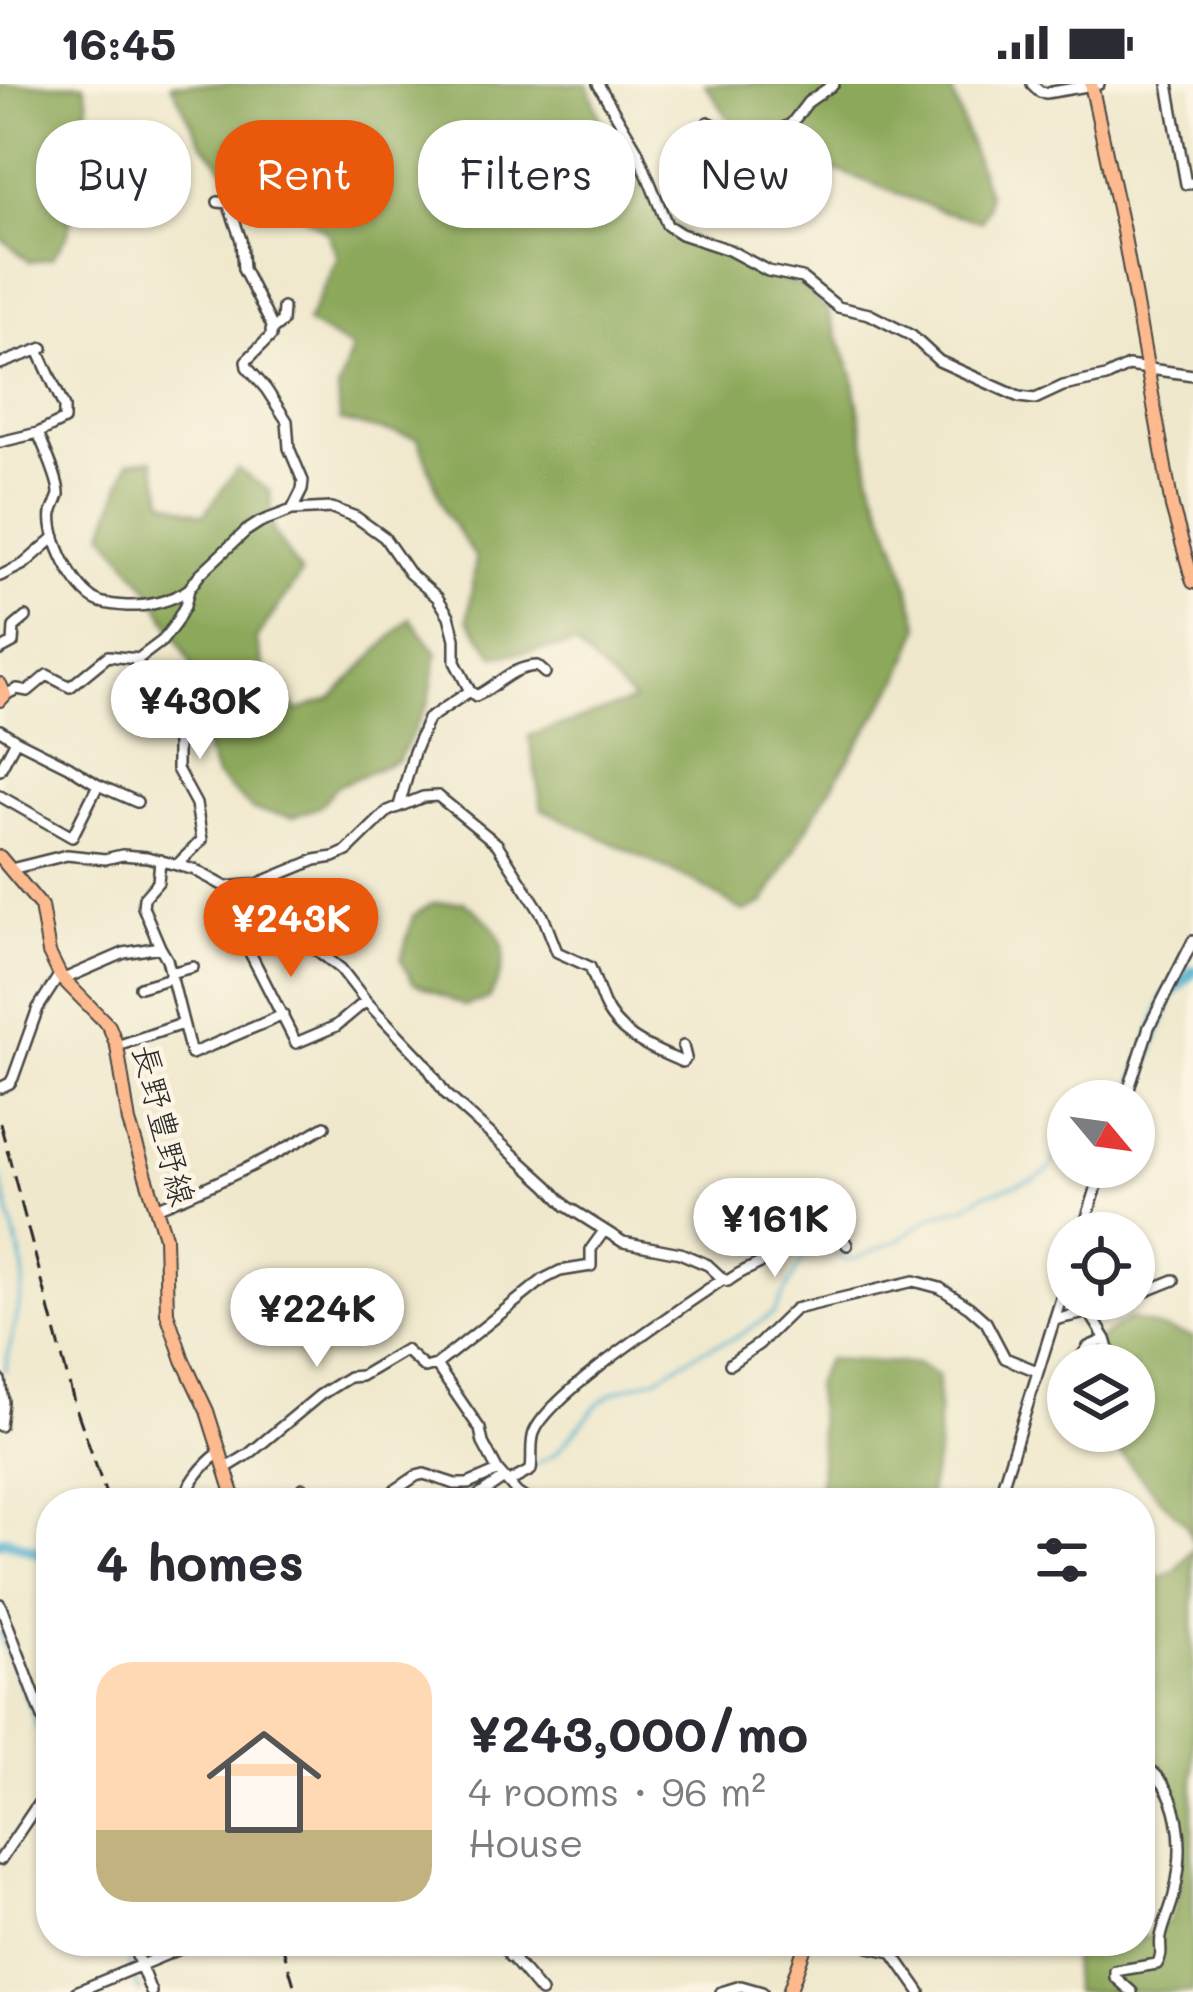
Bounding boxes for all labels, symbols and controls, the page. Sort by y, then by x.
text: 16:45 [60,13,176,71]
chip: Buy [36,120,191,228]
chip: Rent [215,120,394,228]
chip: Filters [418,120,635,228]
chip: New [659,120,832,228]
pin: ¥430K [116,660,284,762]
text: ¥430K [138,673,262,724]
pin: ¥243K [207,878,375,980]
text: ¥243K [230,891,352,942]
street label: 長野豊野線 [125,1039,206,1210]
north arrow [1047,1080,1155,1188]
map controls [1047,1080,1155,1452]
pin: ¥161K [691,1178,859,1280]
text: ¥161K [720,1191,830,1242]
button: locate [1047,1212,1155,1320]
pin: ¥224K [233,1268,401,1370]
text: ¥224K [257,1281,377,1332]
button: layers [1047,1344,1155,1452]
text: 4 homes [96,1527,304,1594]
icon: filters [1029,1527,1095,1593]
text: ¥243,000/mo [468,1698,808,1765]
icon: home [192,1710,336,1854]
text: 4 rooms · 96 m² [468,1765,766,1816]
text: House [468,1816,583,1867]

